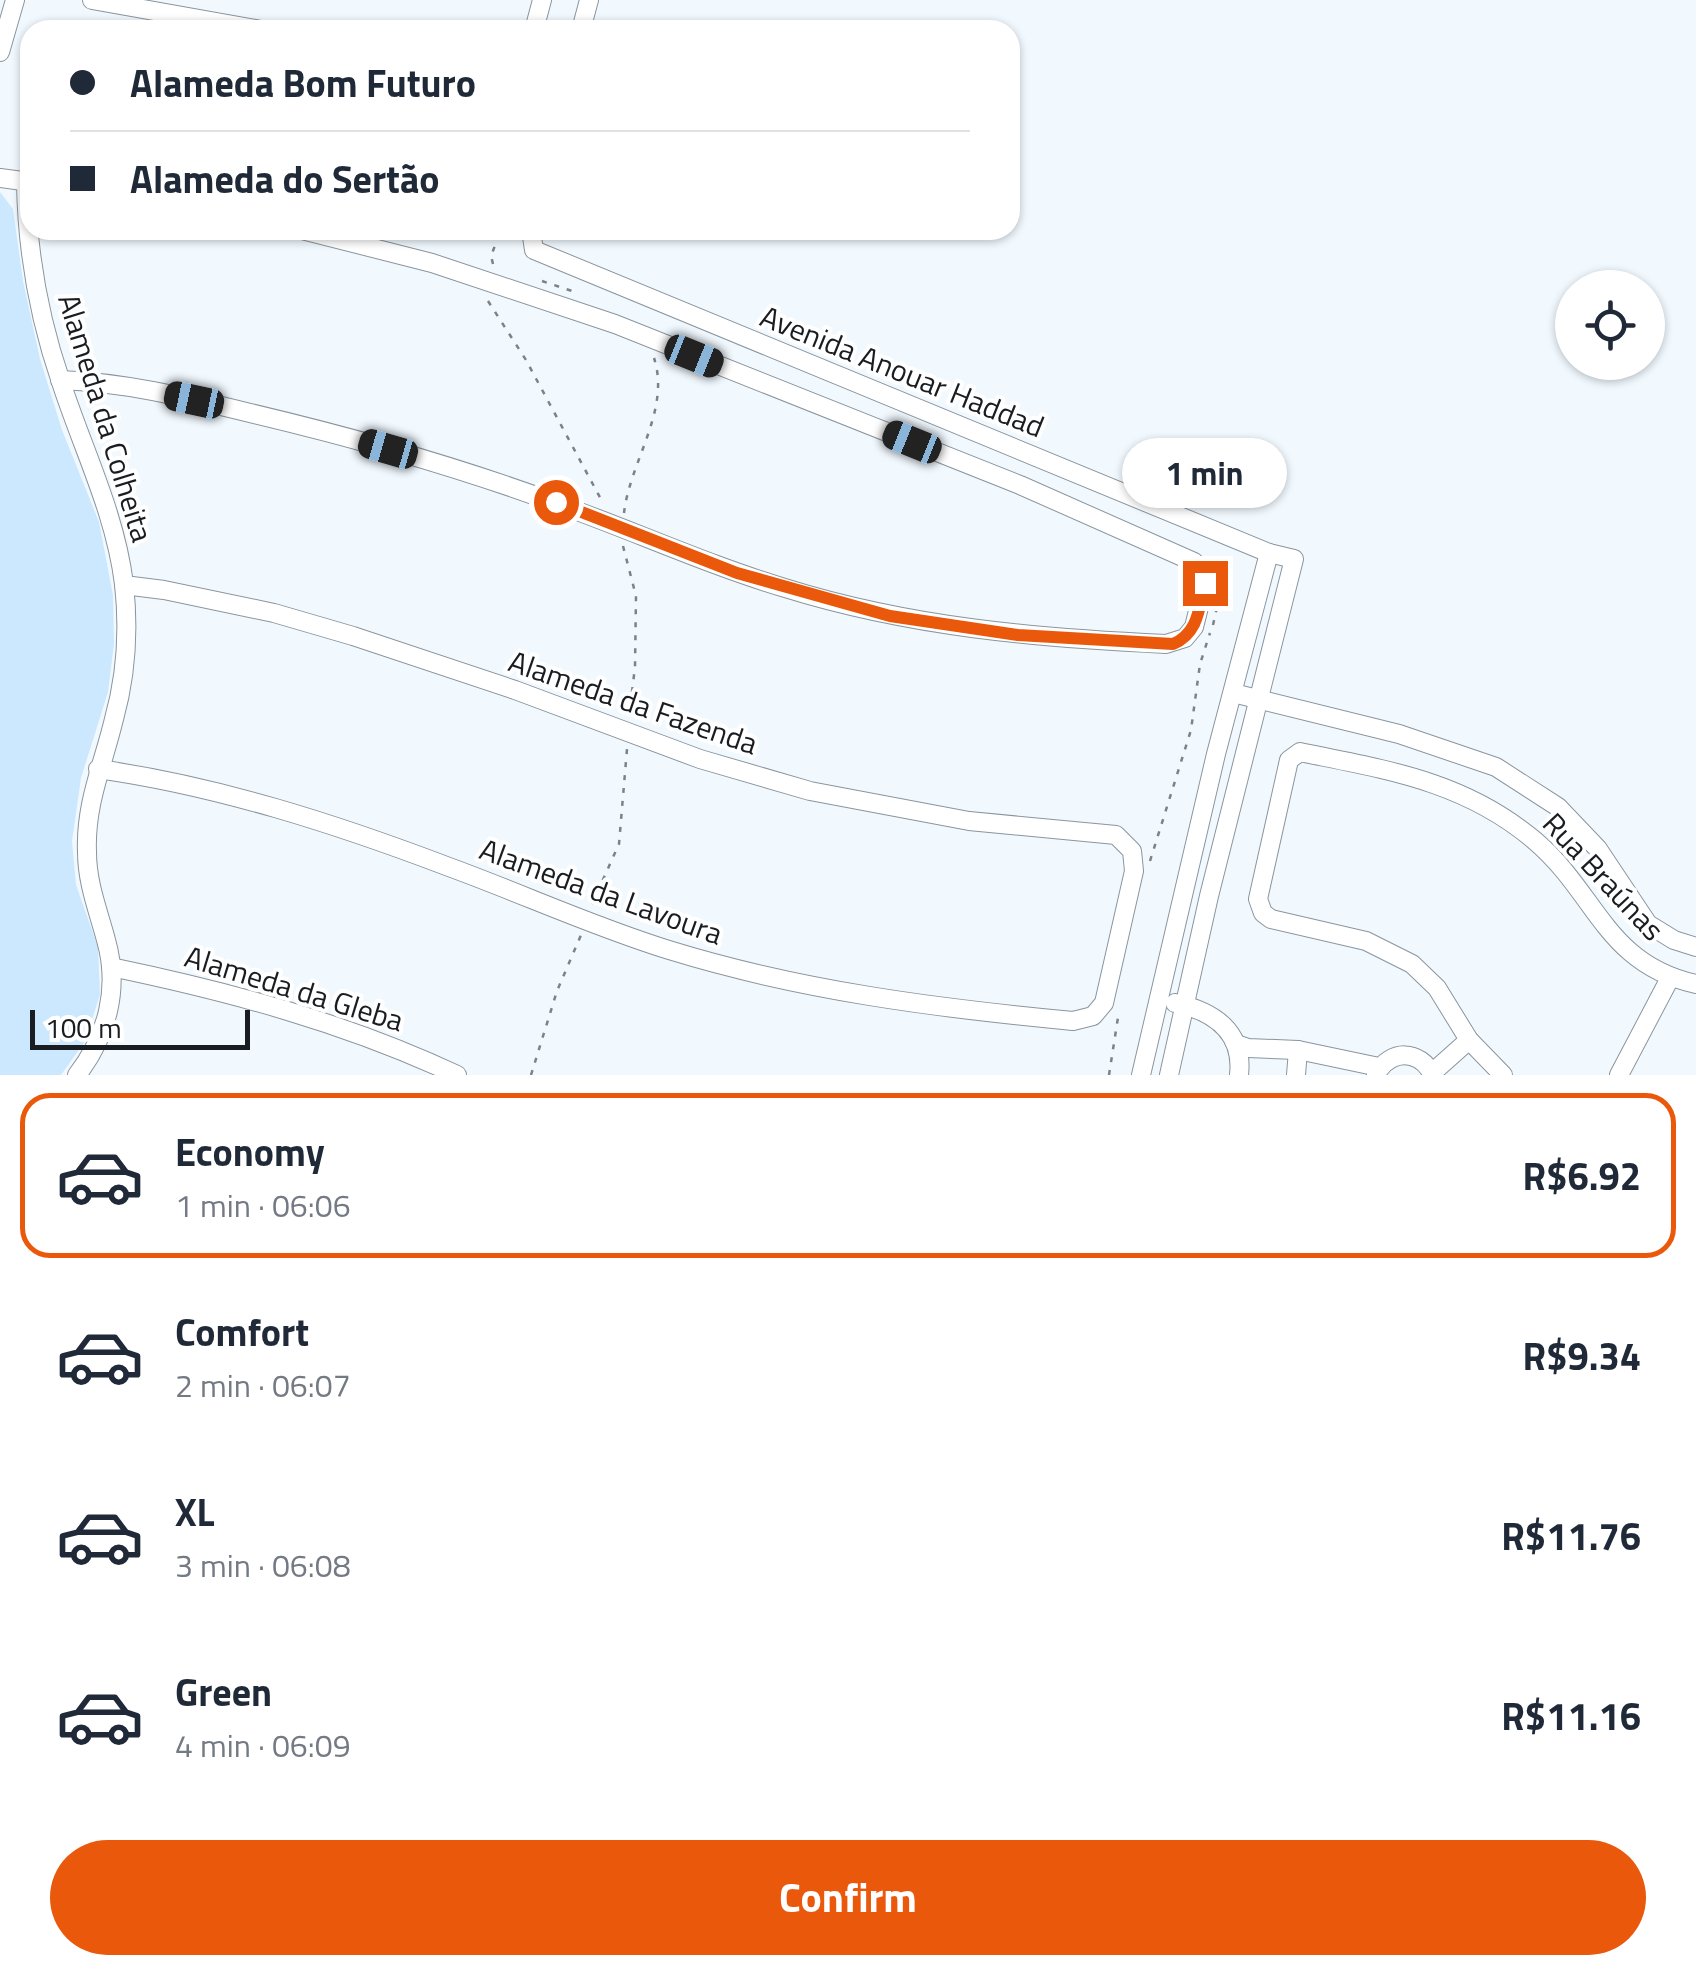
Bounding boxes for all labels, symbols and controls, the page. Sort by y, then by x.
text: Alameda Bom Futuro [130,54,476,112]
text: Alameda do Sertão [130,150,440,208]
map controls [1555,270,1665,380]
button: locate [1555,270,1665,380]
street label: Alameda da Colheita [46,288,166,547]
street label: Avenida Anouar Haddad [754,293,1051,449]
car [661,331,727,381]
car [162,379,226,421]
car [879,417,945,467]
car [355,426,421,472]
callout: 1 min [1122,438,1288,508]
text: 1 min [1166,449,1243,497]
route start [534,480,579,525]
route end [1183,561,1228,606]
street label: Alameda da Fazenda [503,638,764,766]
street label: Rua Braúnas [1532,802,1675,951]
street label: Alameda da Lavoura [473,826,729,956]
street label: Alameda da Gleba [179,933,409,1043]
scale bar [30,1005,250,1050]
text: 100 m [45,1006,122,1049]
text: Economy [175,1123,325,1181]
icon: car [55,1131,145,1221]
text: R$6.92 [1523,1147,1641,1205]
text: 1 min · 06:06 [175,1181,351,1229]
text: Comfort [175,1303,309,1361]
icon: car [55,1311,145,1401]
text: R$9.34 [1523,1327,1641,1385]
text: 2 min · 06:07 [175,1361,351,1409]
text: XL [175,1483,215,1541]
icon: car [55,1491,145,1581]
text: R$11.76 [1501,1507,1641,1565]
text: 3 min · 06:08 [175,1541,351,1589]
text: Green [175,1663,272,1721]
icon: car [55,1671,145,1761]
text: R$11.16 [1501,1687,1641,1745]
text: 4 min · 06:09 [175,1721,351,1769]
button: Confirm [50,1840,1646,1955]

